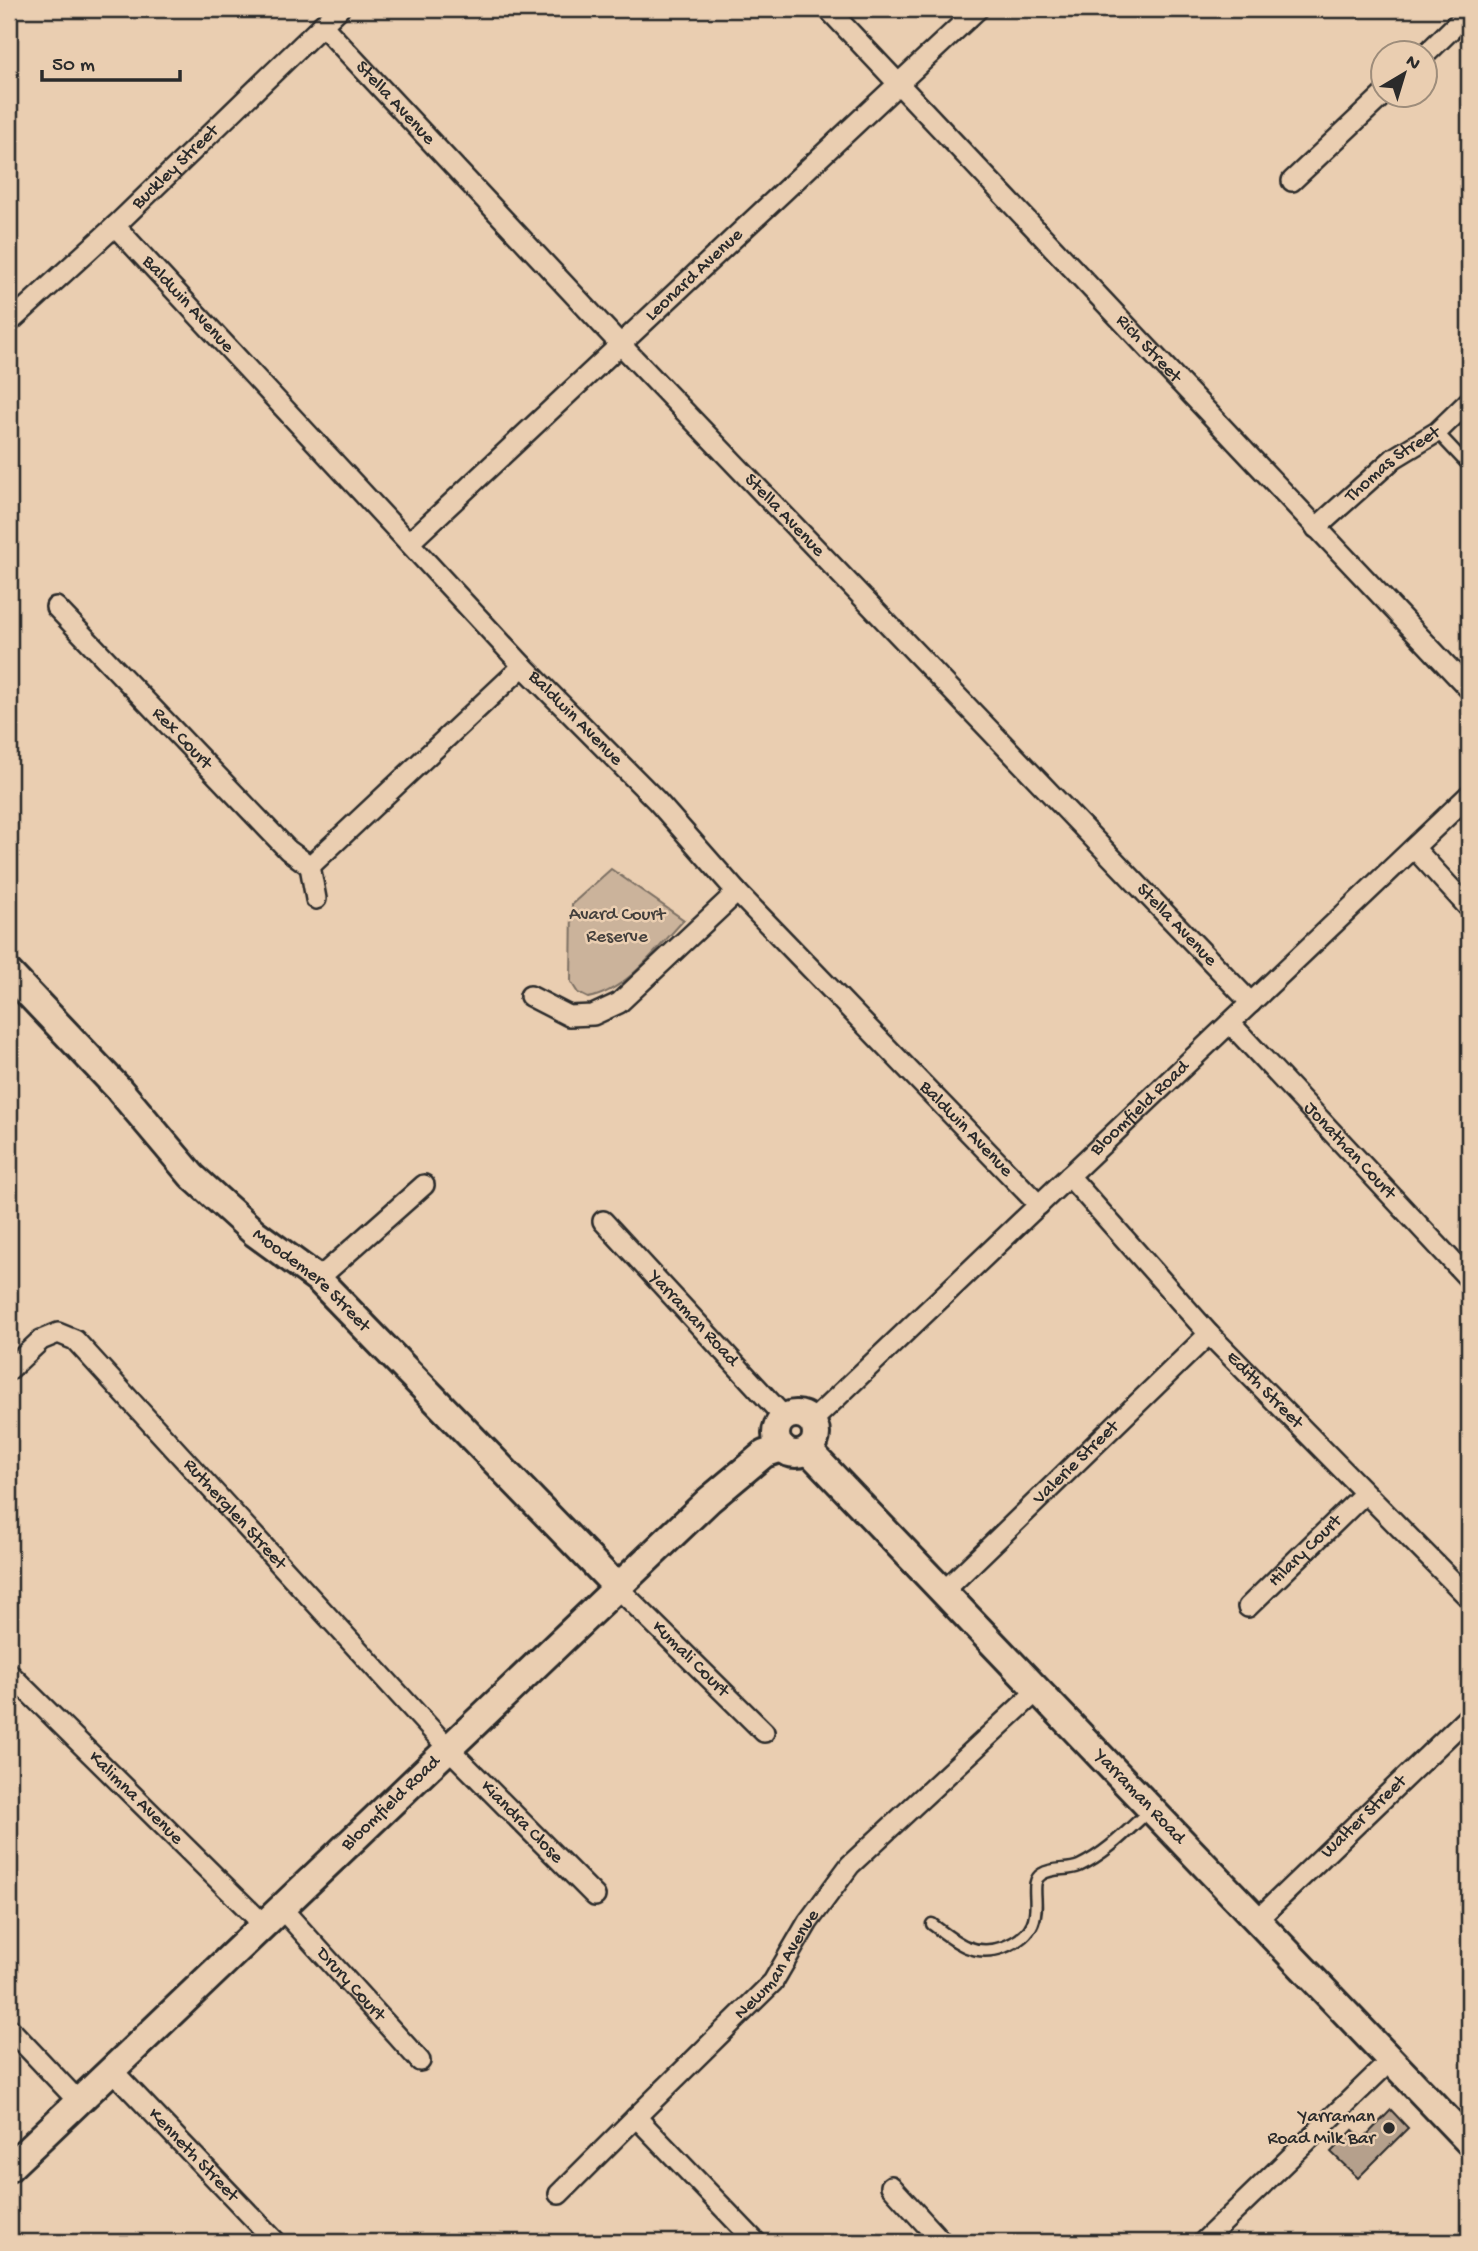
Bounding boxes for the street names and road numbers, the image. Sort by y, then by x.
street label: Stella Avenue [350,56,440,150]
street label: Buckley Street [127,118,225,215]
street label: Leonard Avenue [641,224,748,327]
street label: Baldwin Avenue [136,250,239,358]
street label: Rich Street [1110,310,1188,390]
street label: Thomas Street [1340,420,1446,508]
street label: Stella Avenue [739,469,830,562]
street label: Baldwin Avenue [522,665,627,771]
street label: Rex Court [146,703,218,776]
street label: Stella Avenue [1131,878,1222,972]
street label: Bloomfield Road [1085,1055,1196,1162]
street label: Baldwin Avenue [913,1075,1018,1182]
street label: Jonathan Court [1298,1097,1402,1206]
street label: Moodemere Street [248,1223,377,1339]
street label: Yarraman Road [642,1264,745,1373]
street label: Edith Street [1221,1346,1309,1436]
street label: Valerie Street [1028,1414,1126,1511]
street label: Rutherglen Street [178,1454,293,1576]
street label: Hilary Court [1264,1509,1349,1592]
street label: Kumali Court [647,1616,736,1704]
street label: Yarraman Road [1088,1743,1191,1851]
street label: Kalimna Avenue [83,1746,188,1850]
street label: Bloomfield Road [336,1750,447,1857]
street label: Walter Street [1316,1769,1413,1864]
street label: Kiandra Close [475,1776,568,1869]
street label: Newman Avenue [730,1905,825,2025]
street label: Drury Court [310,1941,392,2028]
street label: Kenneth Street [143,2103,245,2209]

